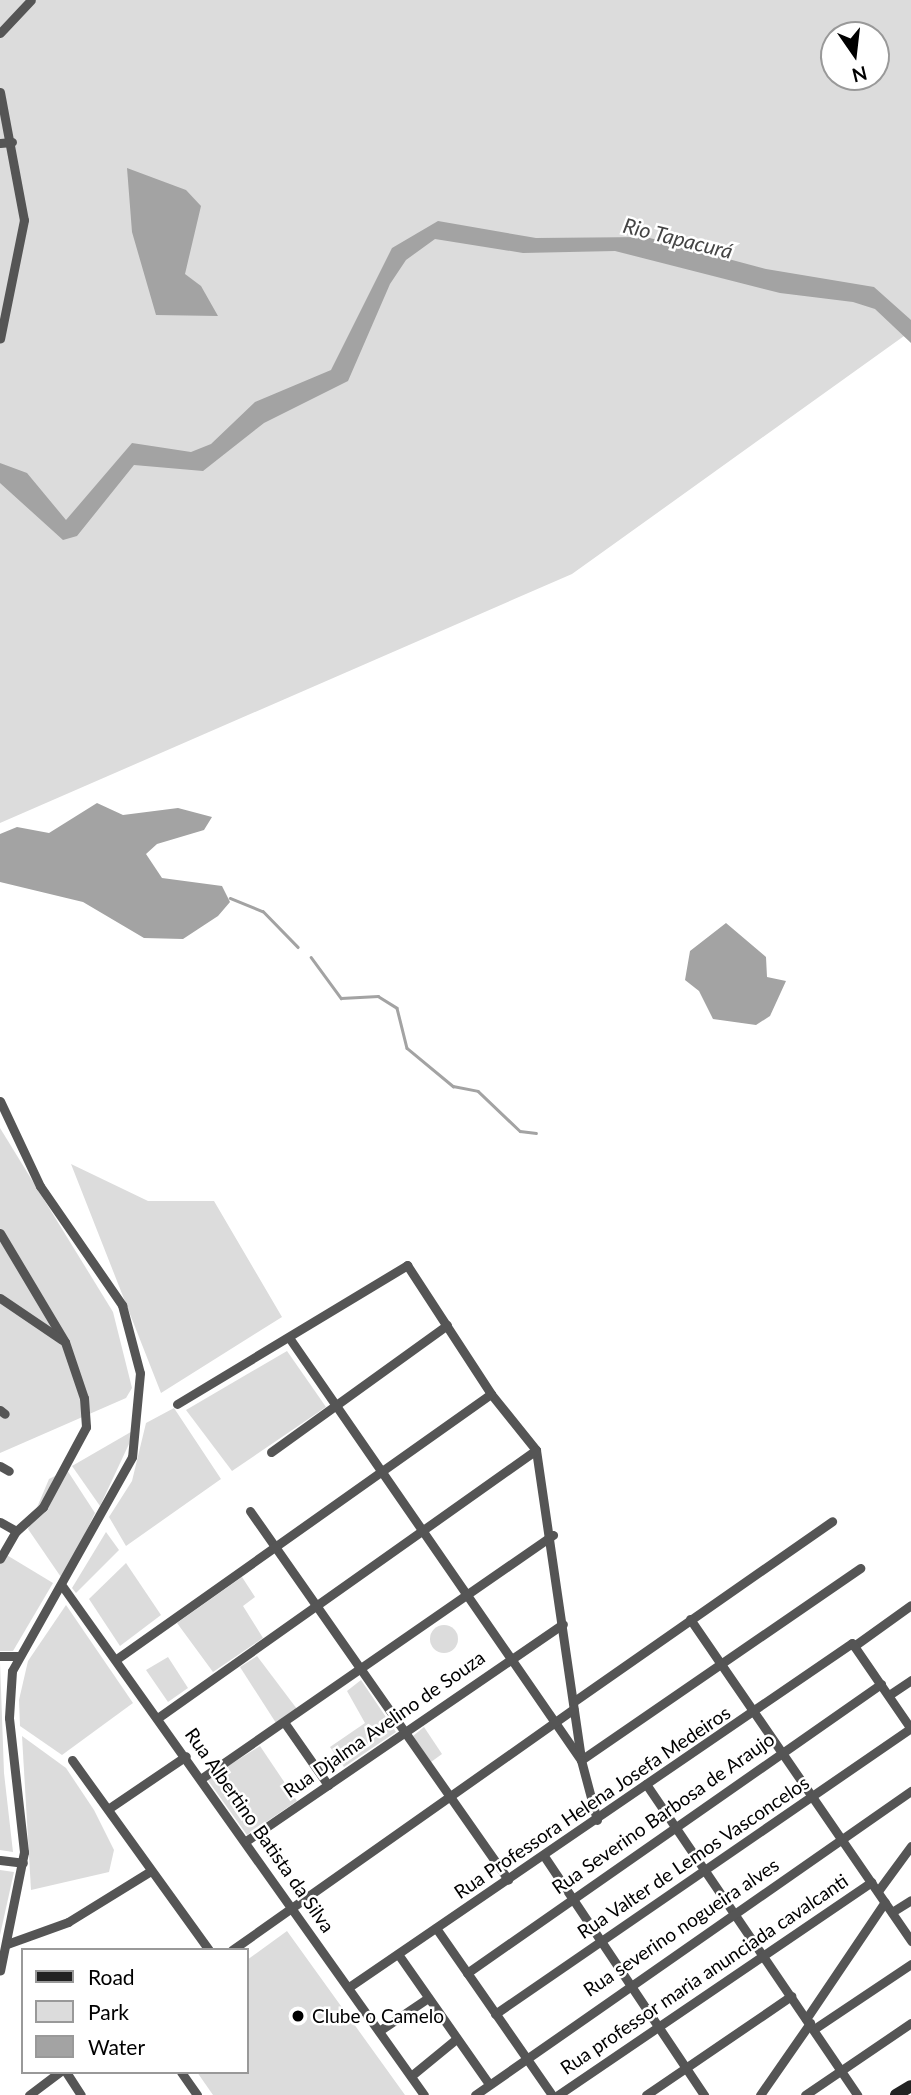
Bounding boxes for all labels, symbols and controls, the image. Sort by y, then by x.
north arrow [820,21,890,91]
text: N [850,62,870,88]
water label: Rio Tapacurá [620,212,736,264]
street label: Rua Djalma Avelino de Souza [279,1645,489,1803]
street label: Rua Professora Helena Josefa Medeiros [449,1701,735,1903]
street label: Rua Albertino Batista da Silva [180,1723,340,1937]
street label: Rua Severino Barbosa de Araujo [547,1727,779,1899]
street label: Rua Valter de Lemos Vasconcelos [572,1770,814,1944]
street label: Rua severino nogueira alves [579,1853,783,2001]
street label: Rua professor maria anunciada cavalcanti [556,1869,852,2079]
legend [21,1948,248,2074]
text: Road [88,1964,135,1989]
text: Park [88,1999,129,2024]
place label: Clube o Camelo [312,2005,444,2027]
marker: Clube o Camelo [290,2008,306,2024]
text: Water [88,2034,145,2059]

